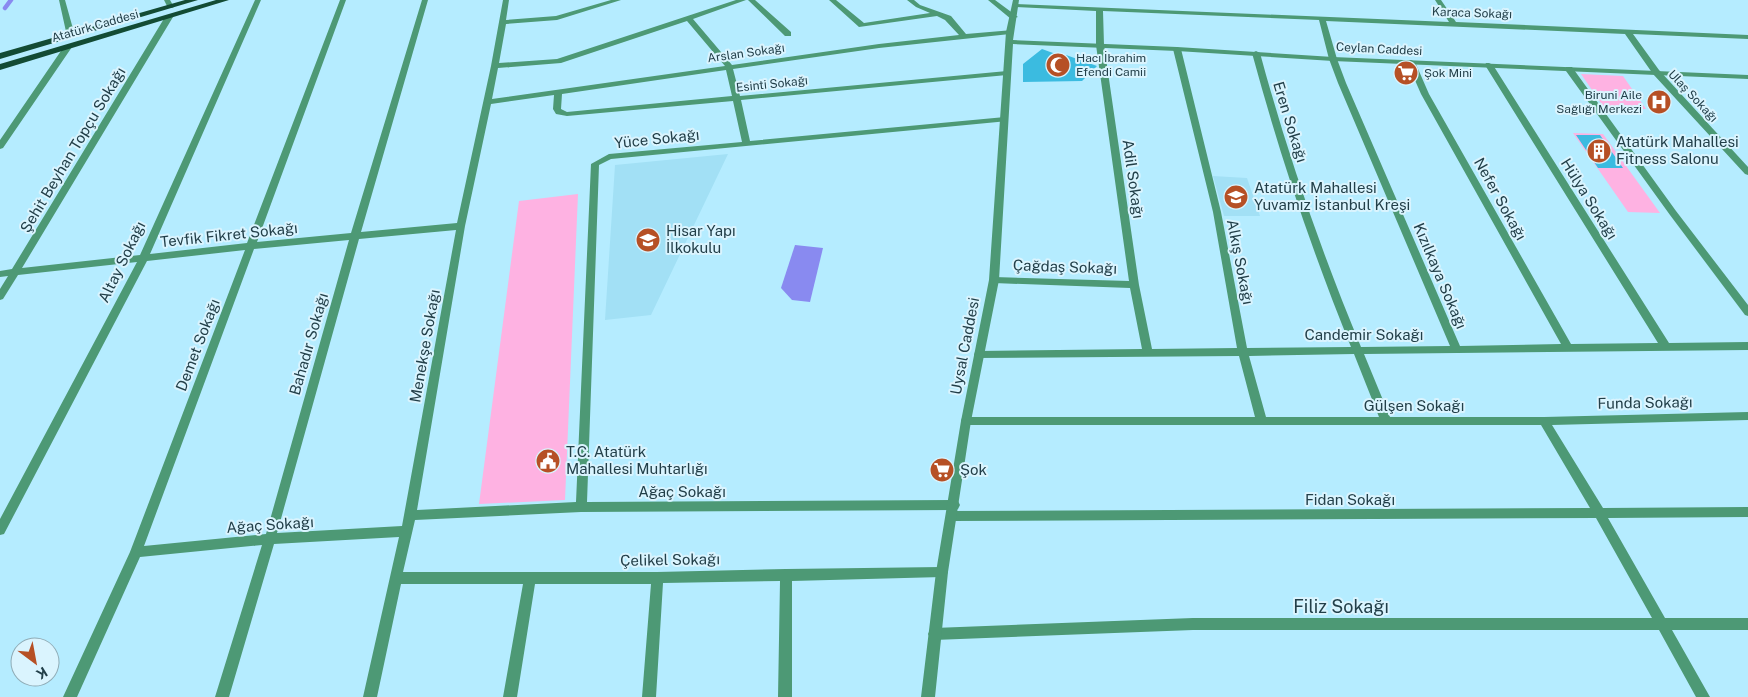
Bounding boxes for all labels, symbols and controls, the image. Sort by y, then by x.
street label: Karaca Sokağı [1432,5,1512,21]
street label: Atatürk Caddesi [50,7,140,45]
street label: Ceylan Caddesi [1336,40,1423,58]
street label: Arslan Sokağı [707,41,785,65]
place label: Hacı İbrahim Efendi Camii [1076,51,1146,79]
mosque icon: Hacı İbrahim Efendi Camii [1045,52,1071,78]
supermarket icon: Şok Mini [1393,60,1419,86]
street label: Şehit Beyhan Topçu Sokağı [16,64,129,236]
place label: Şok Mini [1424,66,1472,80]
street label: Ulaş Sokağı [1665,67,1721,125]
street label: Esinti Sokağı [735,73,809,95]
street label: Eren Sokağı [1270,79,1311,164]
place label: Biruni Aile Sağlığı Merkezi [1556,88,1642,116]
hospital icon: Biruni Aile Sağlığı Merkezi [1646,89,1672,115]
street label: Yüce Sokağı [614,126,700,151]
place label: Atatürk Mahallesi Fitness Salonu [1616,133,1739,167]
street label: Adil Sokağı [1120,138,1147,219]
building icon: Atatürk Mahallesi Fitness Salonu [1586,138,1612,164]
street label: Nefer Sokağı [1471,155,1530,243]
street label: Hülya Sokağı [1558,155,1621,242]
place label: Atatürk Mahallesi Yuvamız İstanbul Kreşi [1254,179,1410,213]
school or university icon: Atatürk Mahallesi Yuvamız İstanbul Kreşi [1223,184,1249,210]
street label: Altay Sokağı [95,218,148,305]
street label: Alkış Sokağı [1224,218,1257,306]
street label: Tevfik Fikret Sokağı [159,219,299,250]
street label: Kızılkaya Sokağı [1410,220,1470,331]
place label: Hisar Yapı İlkokulu [666,222,736,256]
school or university icon: Hisar Yapı İlkokulu [635,227,661,253]
street label: Çağdaş Sokağı [1013,256,1117,277]
street label: Menekşe Sokağı [406,288,443,404]
street label: Bahadır Sokağı [286,291,331,397]
street label: Demet Sokağı [172,296,223,393]
street label: Uysal Caddesi [947,296,982,396]
street label: Candemir Sokağı [1305,326,1423,343]
street label: Funda Sokağı [1597,393,1693,412]
street label: Gülşen Sokağı [1364,397,1464,414]
place label: T.C. Atatürk Mahallesi Muhtarlığı [566,443,708,477]
public building icon: T.C. Atatürk Mahallesi Muhtarlığı [535,448,561,474]
supermarket icon: Şok [929,457,955,483]
place label: Şok [960,461,987,478]
street label: Ağaç Sokağı [638,483,726,500]
street label: Fidan Sokağı [1305,491,1395,508]
street label: Ağaç Sokağı [226,513,314,536]
street label: Çelikel Sokağı [620,550,720,569]
street label: Filiz Sokağı [1293,596,1389,617]
north arrow [10,637,60,687]
text: K [33,664,50,682]

